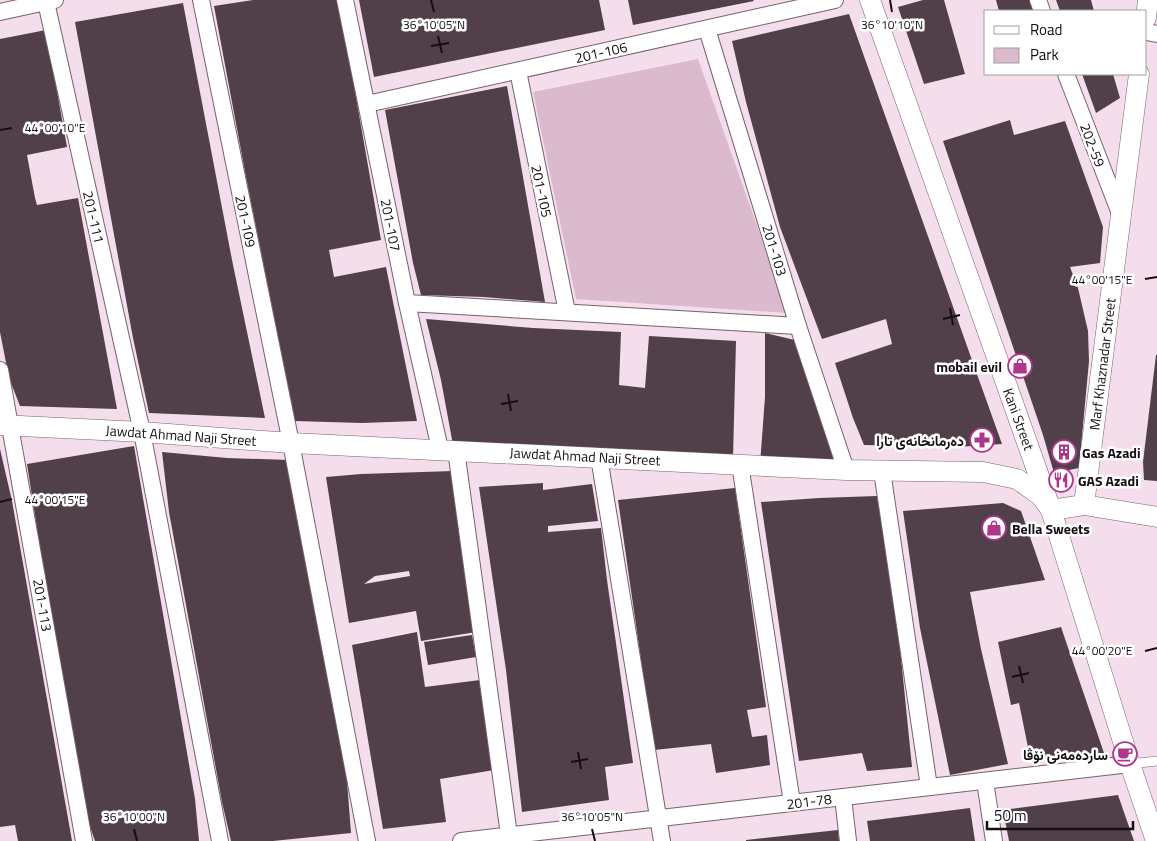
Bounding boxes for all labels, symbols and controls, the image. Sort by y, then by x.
legend [984,10,1147,75]
text: 36°10'05"N [403,15,465,34]
text: 36°10'10"N [861,15,923,34]
text: Road [1030,18,1062,41]
street label: 201-106 [573,36,629,68]
text: Park [1030,43,1059,66]
text: 44°00'10"E [25,118,86,137]
street label: 202-59 [1075,120,1111,170]
street label: 201-105 [526,163,558,219]
street label: 201-111 [78,189,110,245]
street label: 201-109 [230,193,262,249]
street label: 201-107 [376,197,406,253]
street label: 201-103 [757,222,793,278]
text: 44°00'15"E [1072,270,1133,289]
street label: Marf Khaznadar Street [1083,297,1121,431]
shop icon: mobail evil [1007,353,1033,379]
place label: mobail evil [936,356,1002,377]
street label: Kani Street [998,385,1040,453]
street label: Jawdat Ahmad Naji Street [105,419,257,451]
pharmacy icon: دەرمانخانەی تارا [969,427,995,453]
place label: دەرمانخانەی تارا [876,430,964,451]
building icon: Gas Azadi [1051,439,1077,465]
street label: Jawdat Ahmad Naji Street [509,442,661,470]
place label: Gas Azadi [1082,442,1141,463]
restaurant icon: GAS Azadi [1048,467,1074,493]
place label: GAS Azadi [1078,470,1139,491]
text: 44°00'15"E [25,490,86,509]
shop icon: Bella Sweets [981,515,1007,541]
place label: Bella Sweets [1012,518,1090,539]
street label: 201-113 [28,577,58,633]
text: 44°00'20"E [1072,641,1133,660]
cafe icon: ساردەمەنی نۆڤا [1112,741,1138,767]
place label: ساردەمەنی نۆڤا [1023,744,1108,765]
street label: 201-78 [785,788,833,814]
scale bar [987,798,1133,830]
text: 50 m [994,804,1027,827]
text: 36°10'00"N [103,807,165,826]
text: 36°10'05"N [561,807,623,826]

